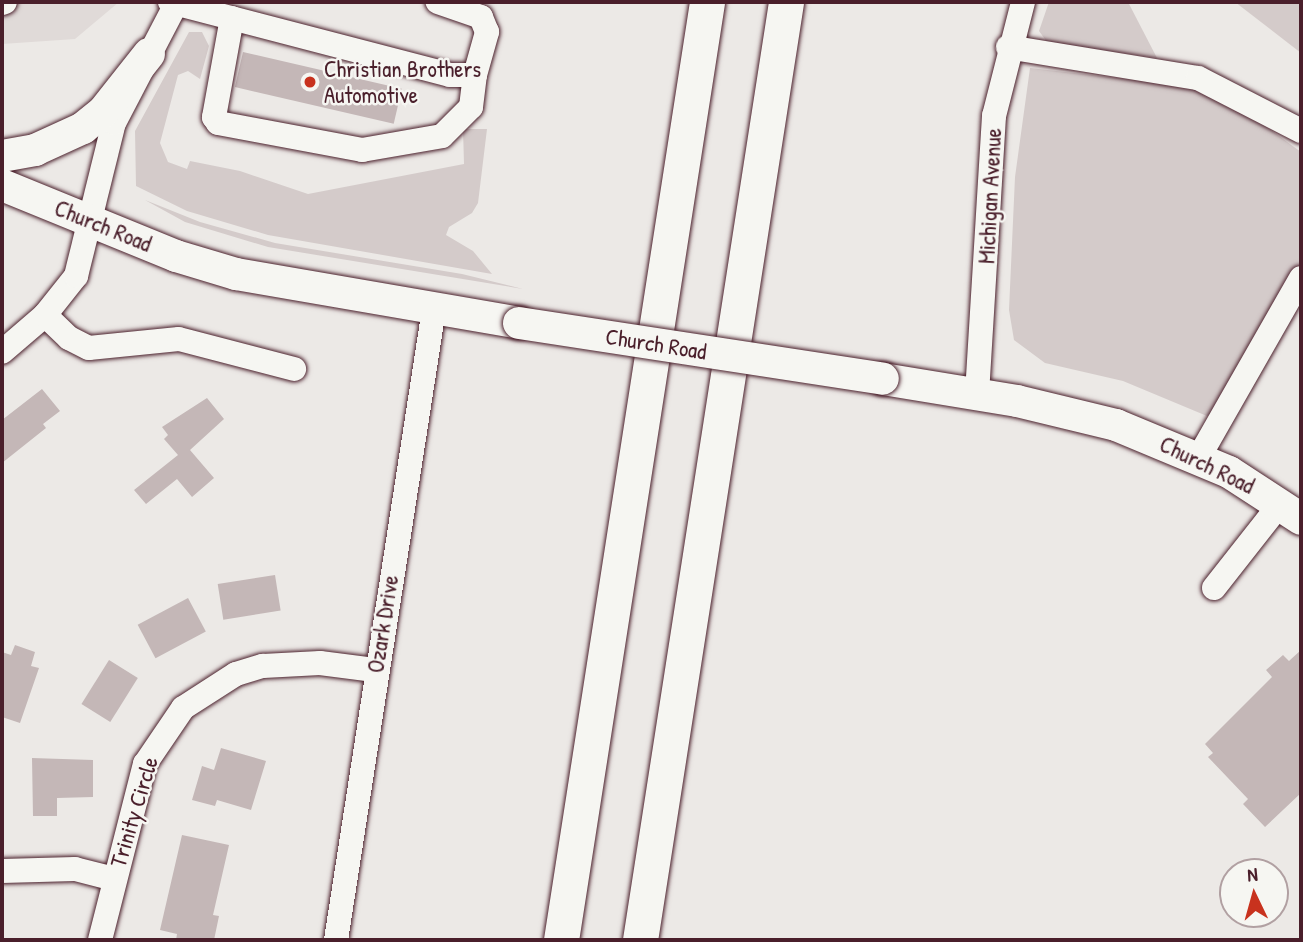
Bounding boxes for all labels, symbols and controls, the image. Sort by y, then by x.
place label: Christian Brothers Automotive [324,55,481,109]
marker: Christian Brothers Automotive [302,74,318,90]
street label: Michigan Avenue [973,127,1007,265]
street label: Church Road [51,194,155,258]
street label: Church Road [604,322,708,366]
street label: Church Road [1155,430,1259,500]
street label: Ozark Drive [362,573,404,675]
street label: Trinity Circle [104,753,164,871]
north arrow [1219,858,1289,928]
text: N [1246,861,1259,887]

